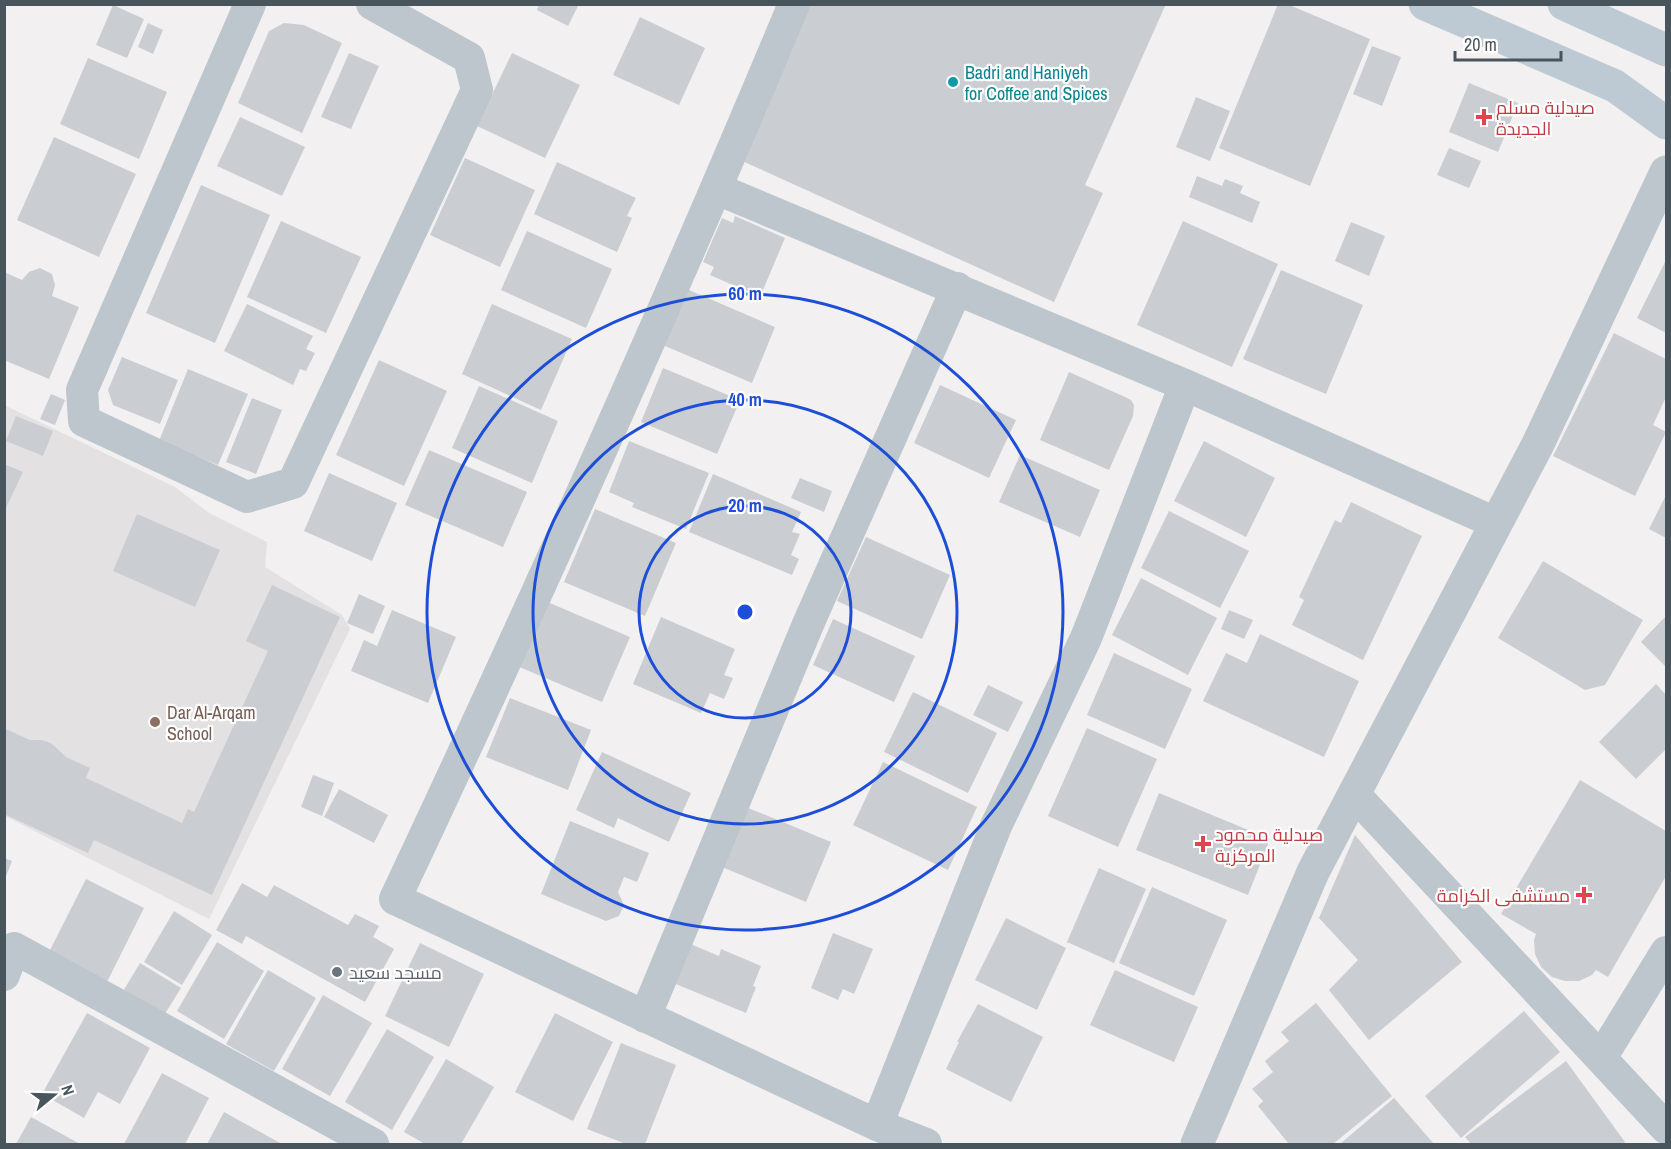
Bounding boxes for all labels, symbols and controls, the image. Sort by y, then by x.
scale bar [1455,24,1562,62]
text: 20 m [1464,32,1497,57]
place label: Badri and Haniyeh for Coffee and Spices [965,60,1108,106]
marker: Badri and Haniyeh for Coffee and Spices [946,75,960,89]
place label: صيدلية مسلم الجديدة [1496,95,1595,141]
marker: صيدلية مسلم الجديدة [1477,110,1491,124]
text: 60 m [728,281,762,306]
text: 40 m [728,387,762,412]
text: 20 m [728,493,762,518]
centre of rings [735,602,755,622]
place label: Dar Al-Arqam School [167,700,256,746]
marker: Dar Al-Arqam School [148,715,162,729]
place label: صيدلية محمود المركزية [1215,822,1323,868]
marker: صيدلية محمود المركزية [1196,837,1210,851]
place label: مستشفى الكرامة [1437,883,1570,908]
marker: مستشفى الكرامة [1575,886,1593,904]
place label: مسجد سعيد [349,960,442,985]
marker: مسجد سعيد [330,965,344,979]
north arrow [24,1065,84,1125]
text: N [56,1082,80,1098]

